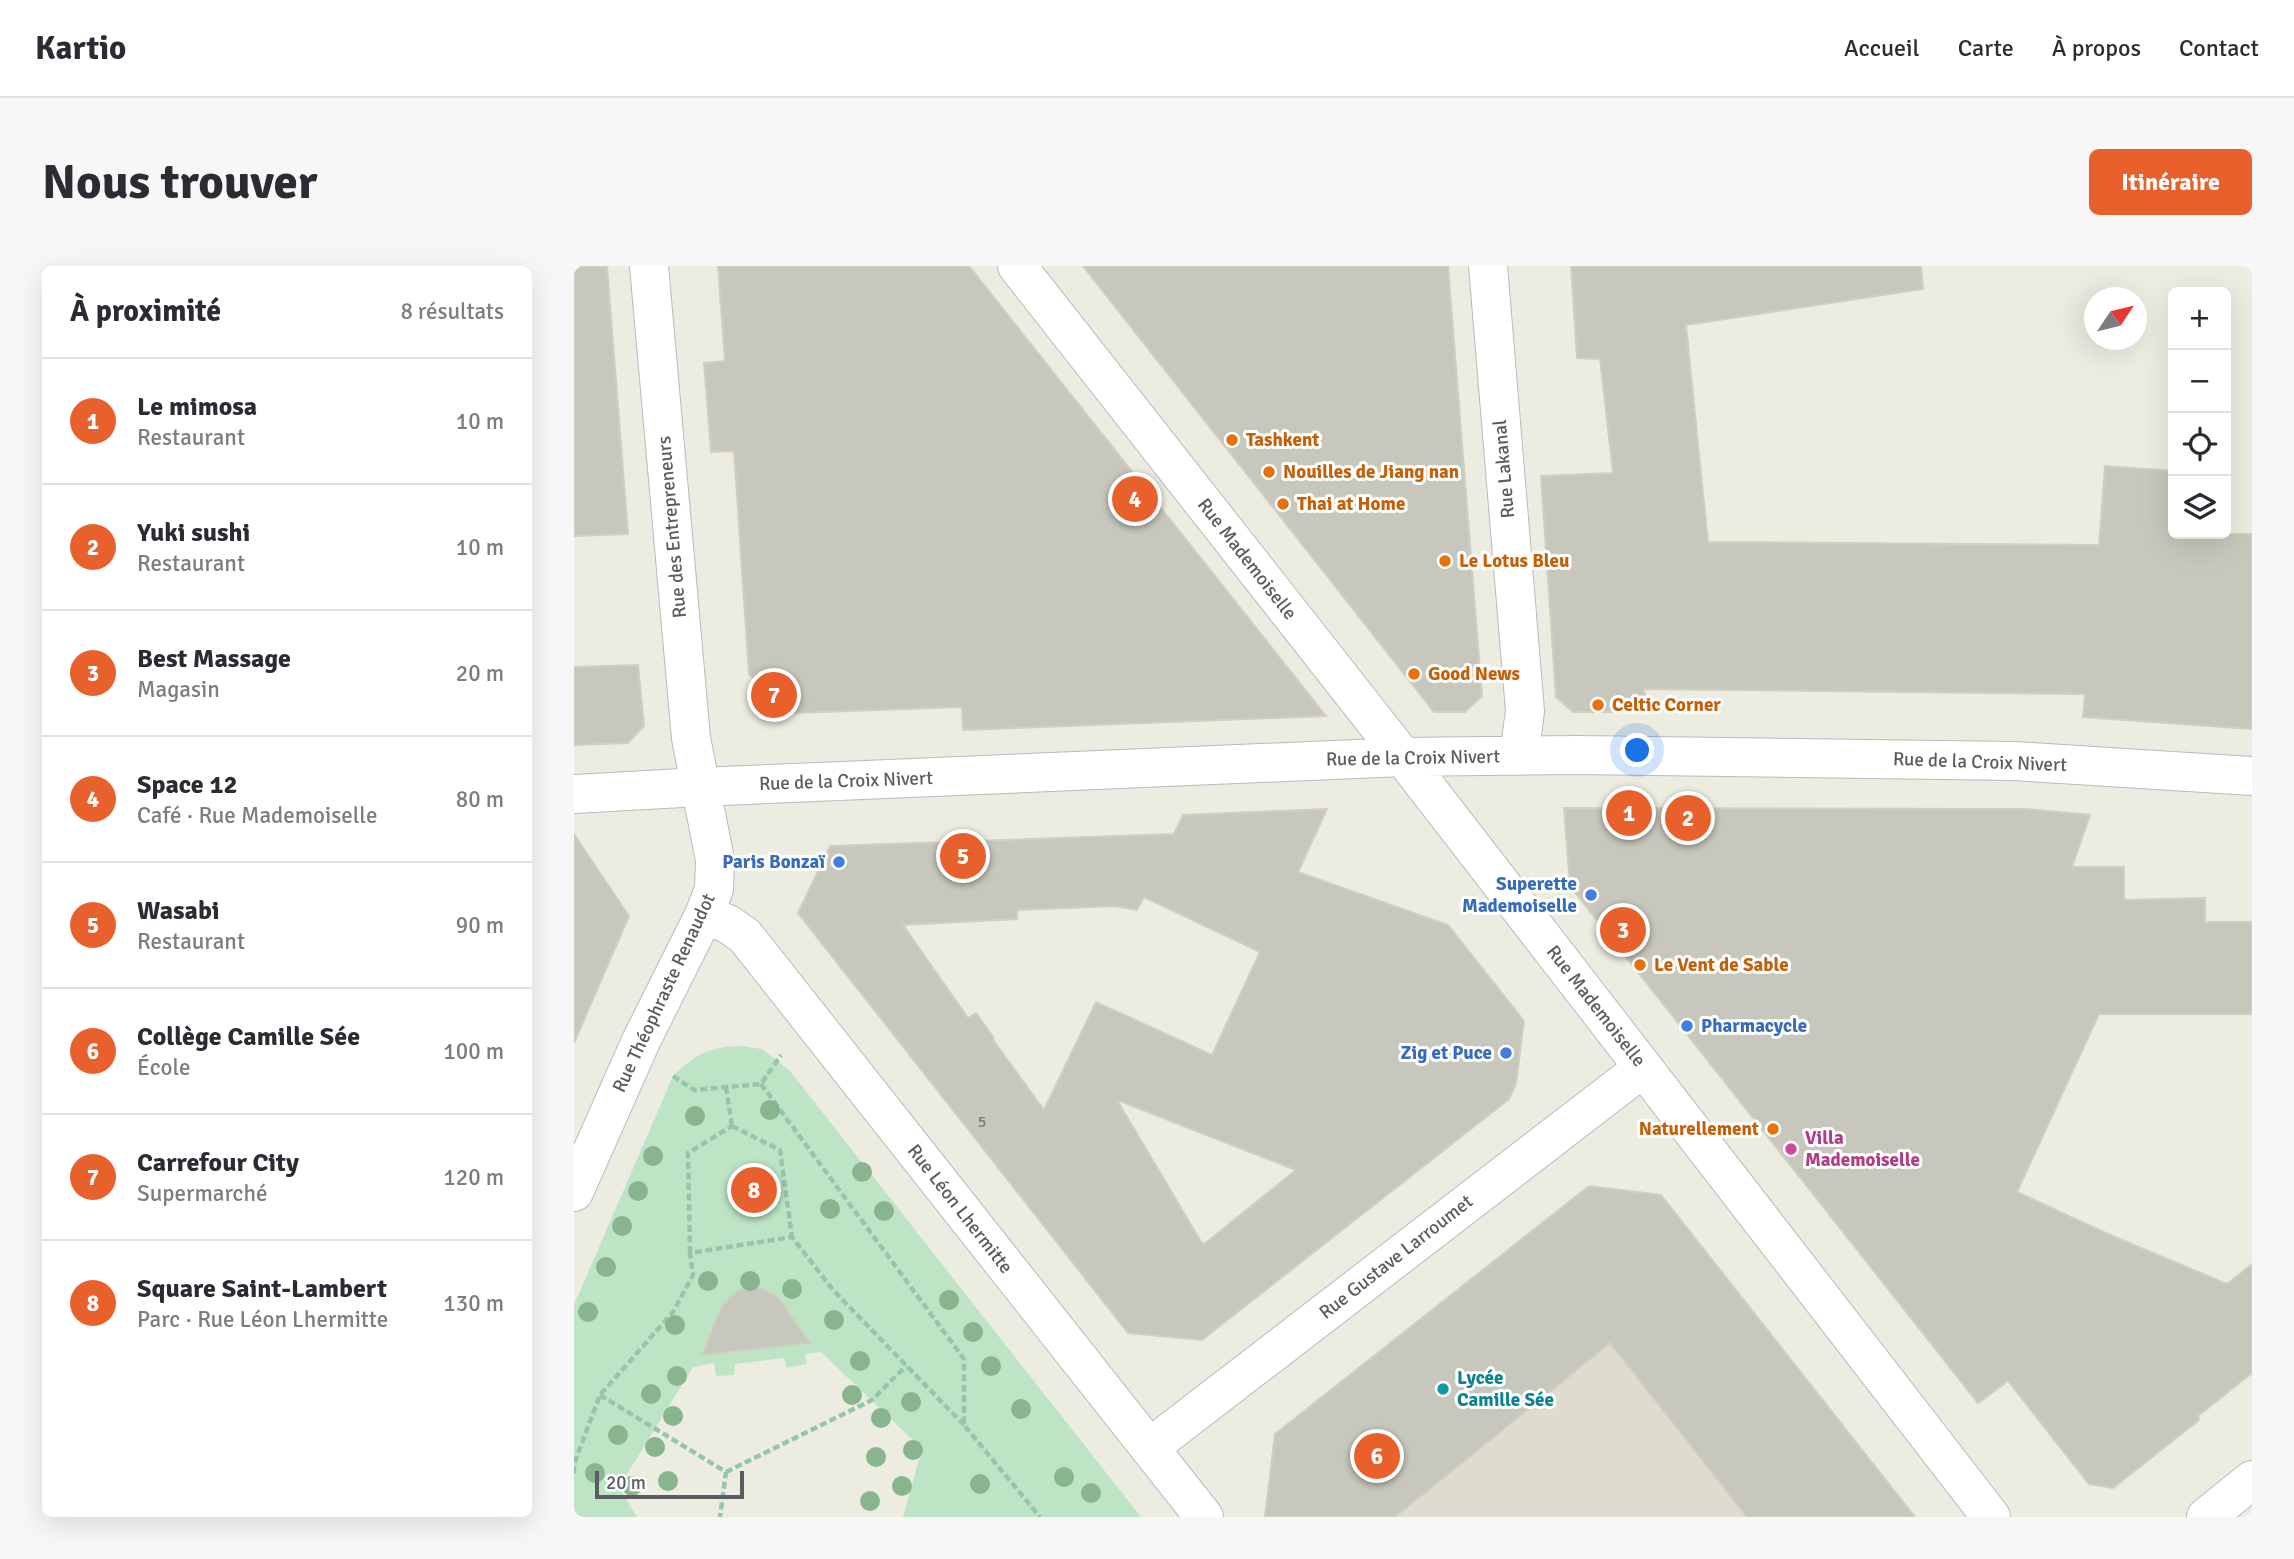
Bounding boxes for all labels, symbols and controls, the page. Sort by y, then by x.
text: Kartio [35,28,126,69]
text: Accueil [1844,33,1920,63]
text: Carte [1958,33,2014,63]
text: À propos [2052,33,2141,63]
text: Contact [2179,33,2259,63]
button: Itinéraire [2089,149,2252,215]
text: Nous trouver [42,152,317,212]
north arrow [2084,287,2147,350]
map controls [2168,287,2231,539]
button: + [2168,287,2231,350]
text: À proximité [70,293,221,330]
text: 8 résultats [400,297,504,326]
button: − [2168,350,2231,413]
text: Le mimosa [137,391,257,423]
text: 1 [87,407,99,436]
text: 10 m [456,407,504,436]
button: locate [2168,413,2231,476]
street label: Rue Lakanal [1488,419,1520,519]
text: Restaurant [137,423,245,452]
place label: Tashkent [1246,428,1319,452]
marker: Tashkent [1224,432,1240,448]
street label: Rue des Entrepreneurs [652,435,692,619]
place label: Nouilles de Jiang nan [1283,460,1459,484]
marker: Nouilles de Jiang nan [1261,464,1277,480]
pin: 4 [1112,473,1158,525]
button: layers [2168,476,2231,539]
place label: Thai at Home [1297,492,1405,516]
street label: Rue Mademoiselle [1192,493,1302,625]
marker: Thai at Home [1275,496,1291,512]
text: Yuki sushi [137,517,250,549]
text: 2 [87,533,99,562]
text: 10 m [456,533,504,562]
text: Restaurant [137,549,245,578]
place label: Le Lotus Bleu [1459,549,1569,573]
marker: Le Lotus Bleu [1437,553,1453,569]
text: Best Massage [137,643,291,675]
text: 3 [87,659,99,688]
text: 20 m [456,659,504,688]
place label: Good News [1428,662,1520,686]
marker: Good News [1406,666,1422,682]
pin: 7 [751,669,797,721]
text: Magasin [137,675,220,704]
place label: Celtic Corner [1612,693,1721,717]
marker: Celtic Corner [1590,697,1606,713]
your location [1620,733,1654,767]
street label: Rue de la Croix Nivert [1326,744,1501,772]
street label: Rue de la Croix Nivert [1893,747,2068,777]
street label: Rue de la Croix Nivert [759,766,934,796]
text: Space 12 [137,769,238,801]
text: 4 [87,785,99,814]
text: 80 m [456,785,504,814]
pin: 1 [1606,787,1652,839]
pin: 2 [1665,792,1711,844]
text: Café · Rue Mademoiselle [137,801,377,830]
pin: 5 [940,830,986,882]
place label: Paris Bonzaï [722,850,825,874]
marker: Paris Bonzaï [831,854,847,870]
place label: Superette Mademoiselle [1462,872,1577,918]
marker: Superette Mademoiselle [1583,887,1599,903]
street label: Rue Théophraste Renaudot [607,889,721,1096]
text: Wasabi [137,895,220,927]
pin: 3 [1600,904,1646,956]
text: 5 [87,911,99,940]
text: 90 m [456,911,504,940]
text: Restaurant [137,927,245,956]
street label: Rue Mademoiselle [1541,940,1651,1072]
place label: Le Vent de Sable [1654,953,1789,977]
marker: Le Vent de Sable [1632,957,1648,973]
place label: Pharmacycle [1701,1014,1807,1038]
marker: Pharmacycle [1679,1018,1695,1034]
text: Collège Camille Sée [137,1021,360,1053]
text: 6 [87,1037,99,1066]
text: 100 m [443,1037,504,1066]
place label: Zig et Puce [1401,1041,1492,1065]
marker: Zig et Puce [1498,1045,1514,1061]
text: École [137,1053,190,1082]
house number: 5 [978,1112,986,1132]
place label: Naturellement [1639,1117,1759,1141]
marker: Naturellement [1765,1121,1781,1137]
place label: Villa Mademoiselle [1805,1126,1920,1172]
street label: Rue Léon Lhermitte [902,1139,1018,1279]
marker: Villa Mademoiselle [1783,1141,1799,1157]
text: Carrefour City [137,1147,299,1179]
text: 7 [87,1163,99,1192]
text: 120 m [443,1163,504,1192]
pin: 8 [731,1164,777,1216]
text: Supermarché [137,1179,267,1208]
street label: Rue Gustave Larroumet [1314,1189,1478,1325]
text: Square Saint-Lambert [137,1273,387,1305]
text: 8 [87,1289,99,1318]
text: 130 m [443,1289,504,1318]
text: Parc · Rue Léon Lhermitte [137,1305,388,1334]
place label: Lycée Camille Sée [1457,1366,1554,1412]
marker: Lycée Camille Sée [1435,1381,1451,1397]
pin: 6 [1354,1430,1400,1482]
scale bar [595,1468,744,1500]
text: 20 m [606,1471,646,1495]

